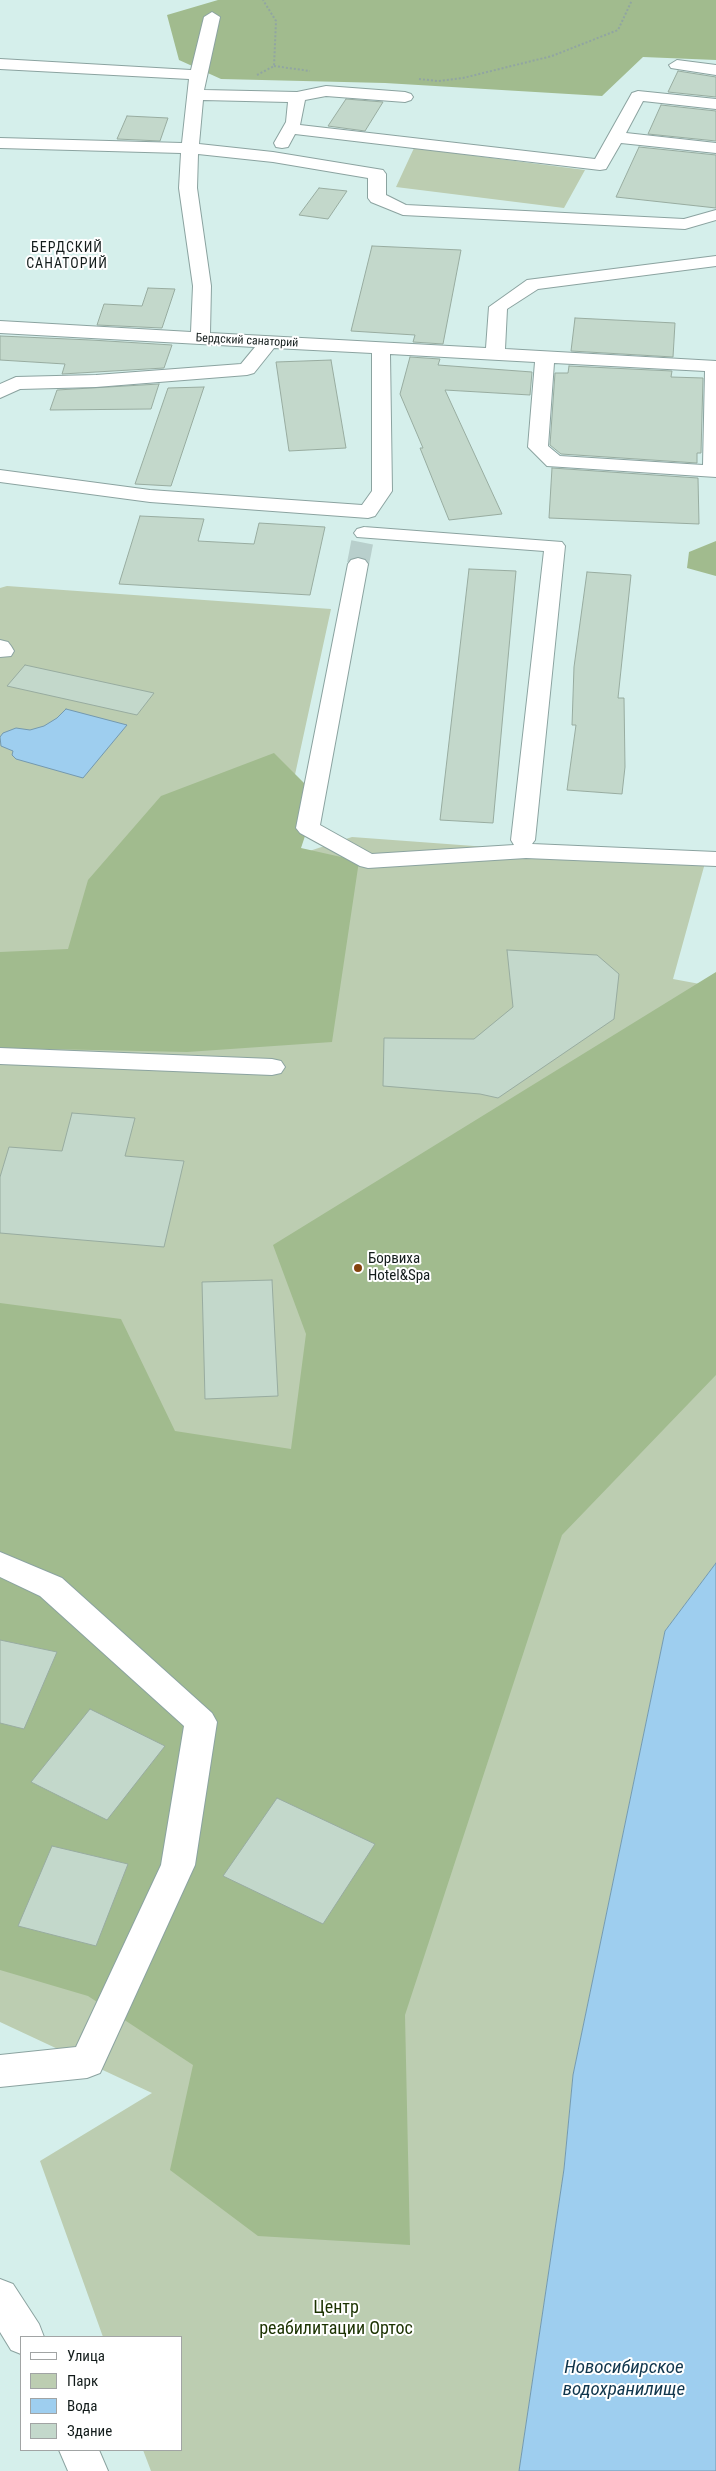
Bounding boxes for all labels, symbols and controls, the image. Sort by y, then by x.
district label: БЕРДСКИЙ САНАТОРИЙ [25,240,109,272]
street label: Бердский санаторий [195,331,299,351]
place label: Борвиха Hotel&Spa [368,1250,430,1285]
marker: Борвиха Hotel&Spa [352,1262,364,1274]
park label: Центр реабилитации Ортос [259,2297,413,2340]
legend [20,2336,182,2451]
text: Улица [67,2347,105,2365]
water label: Новосибирское водохранилище [563,2357,685,2401]
text: Парк [67,2372,98,2390]
text: Вода [67,2397,97,2415]
text: Здание [67,2422,112,2440]

